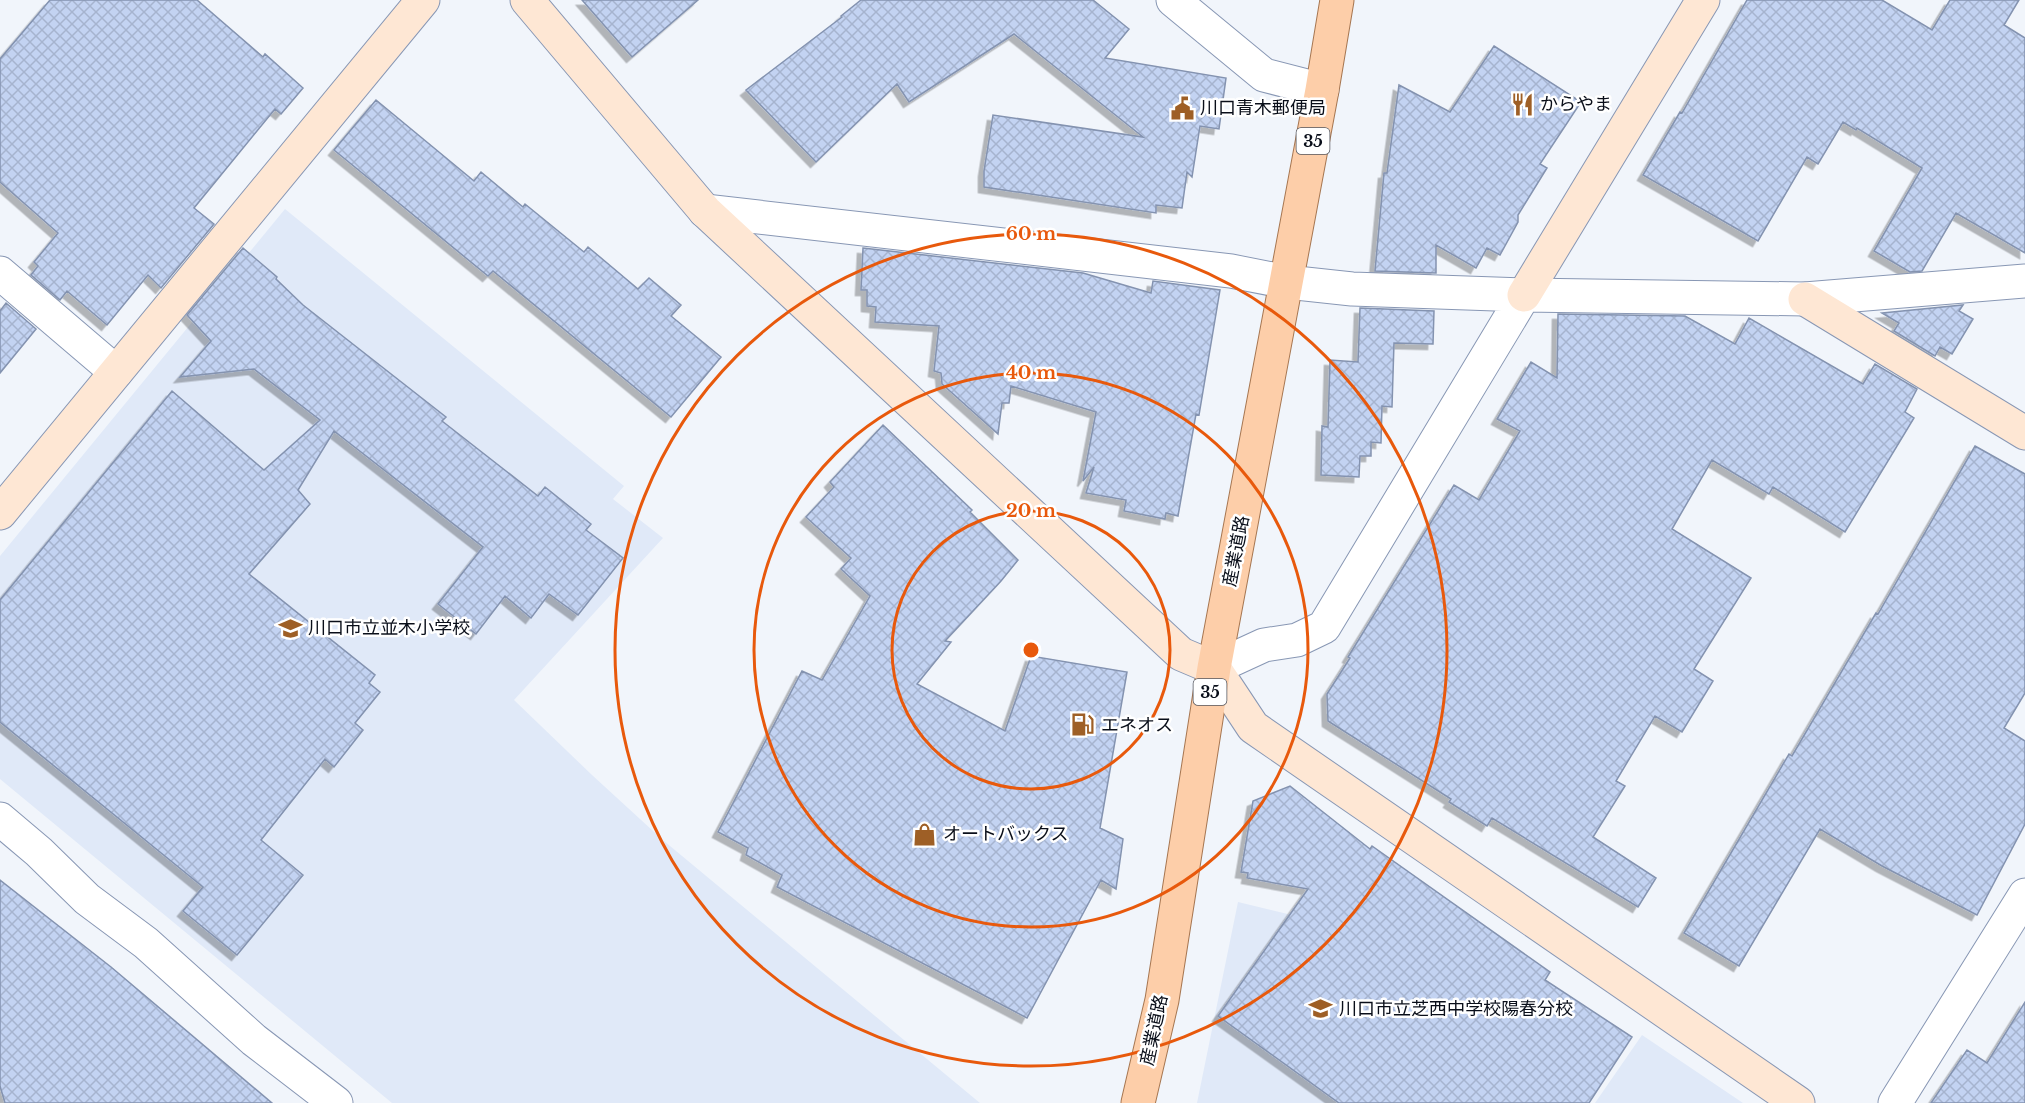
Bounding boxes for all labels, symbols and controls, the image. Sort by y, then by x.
restaurant icon: からやま [1509,91,1535,117]
place label: からやま [1540,93,1612,115]
public building icon: 川口青木郵便局 [1169,95,1195,121]
place label: 川口青木郵便局 [1200,97,1326,119]
road number: 35 [1296,128,1330,154]
text: 60 m [1006,223,1056,245]
text: 40 m [1006,362,1056,384]
text: 20 m [1006,500,1056,522]
street label: 産業道路 [1218,514,1254,588]
school or university icon: 川口市立並木小学校 [277,615,303,641]
place label: 川口市立並木小学校 [308,617,470,639]
centre of rings [1021,640,1041,660]
road number: 35 [1194,679,1226,705]
fuel station icon: エネオス [1070,712,1096,738]
place label: エネオス [1101,714,1173,736]
shop icon: オートバックス [912,821,938,847]
place label: オートバックス [943,823,1068,845]
street label: 産業道路 [1136,992,1172,1068]
school or university icon: 川口市立芝西中学校陽春分校 [1308,996,1334,1022]
place label: 川口市立芝西中学校陽春分校 [1339,998,1573,1020]

